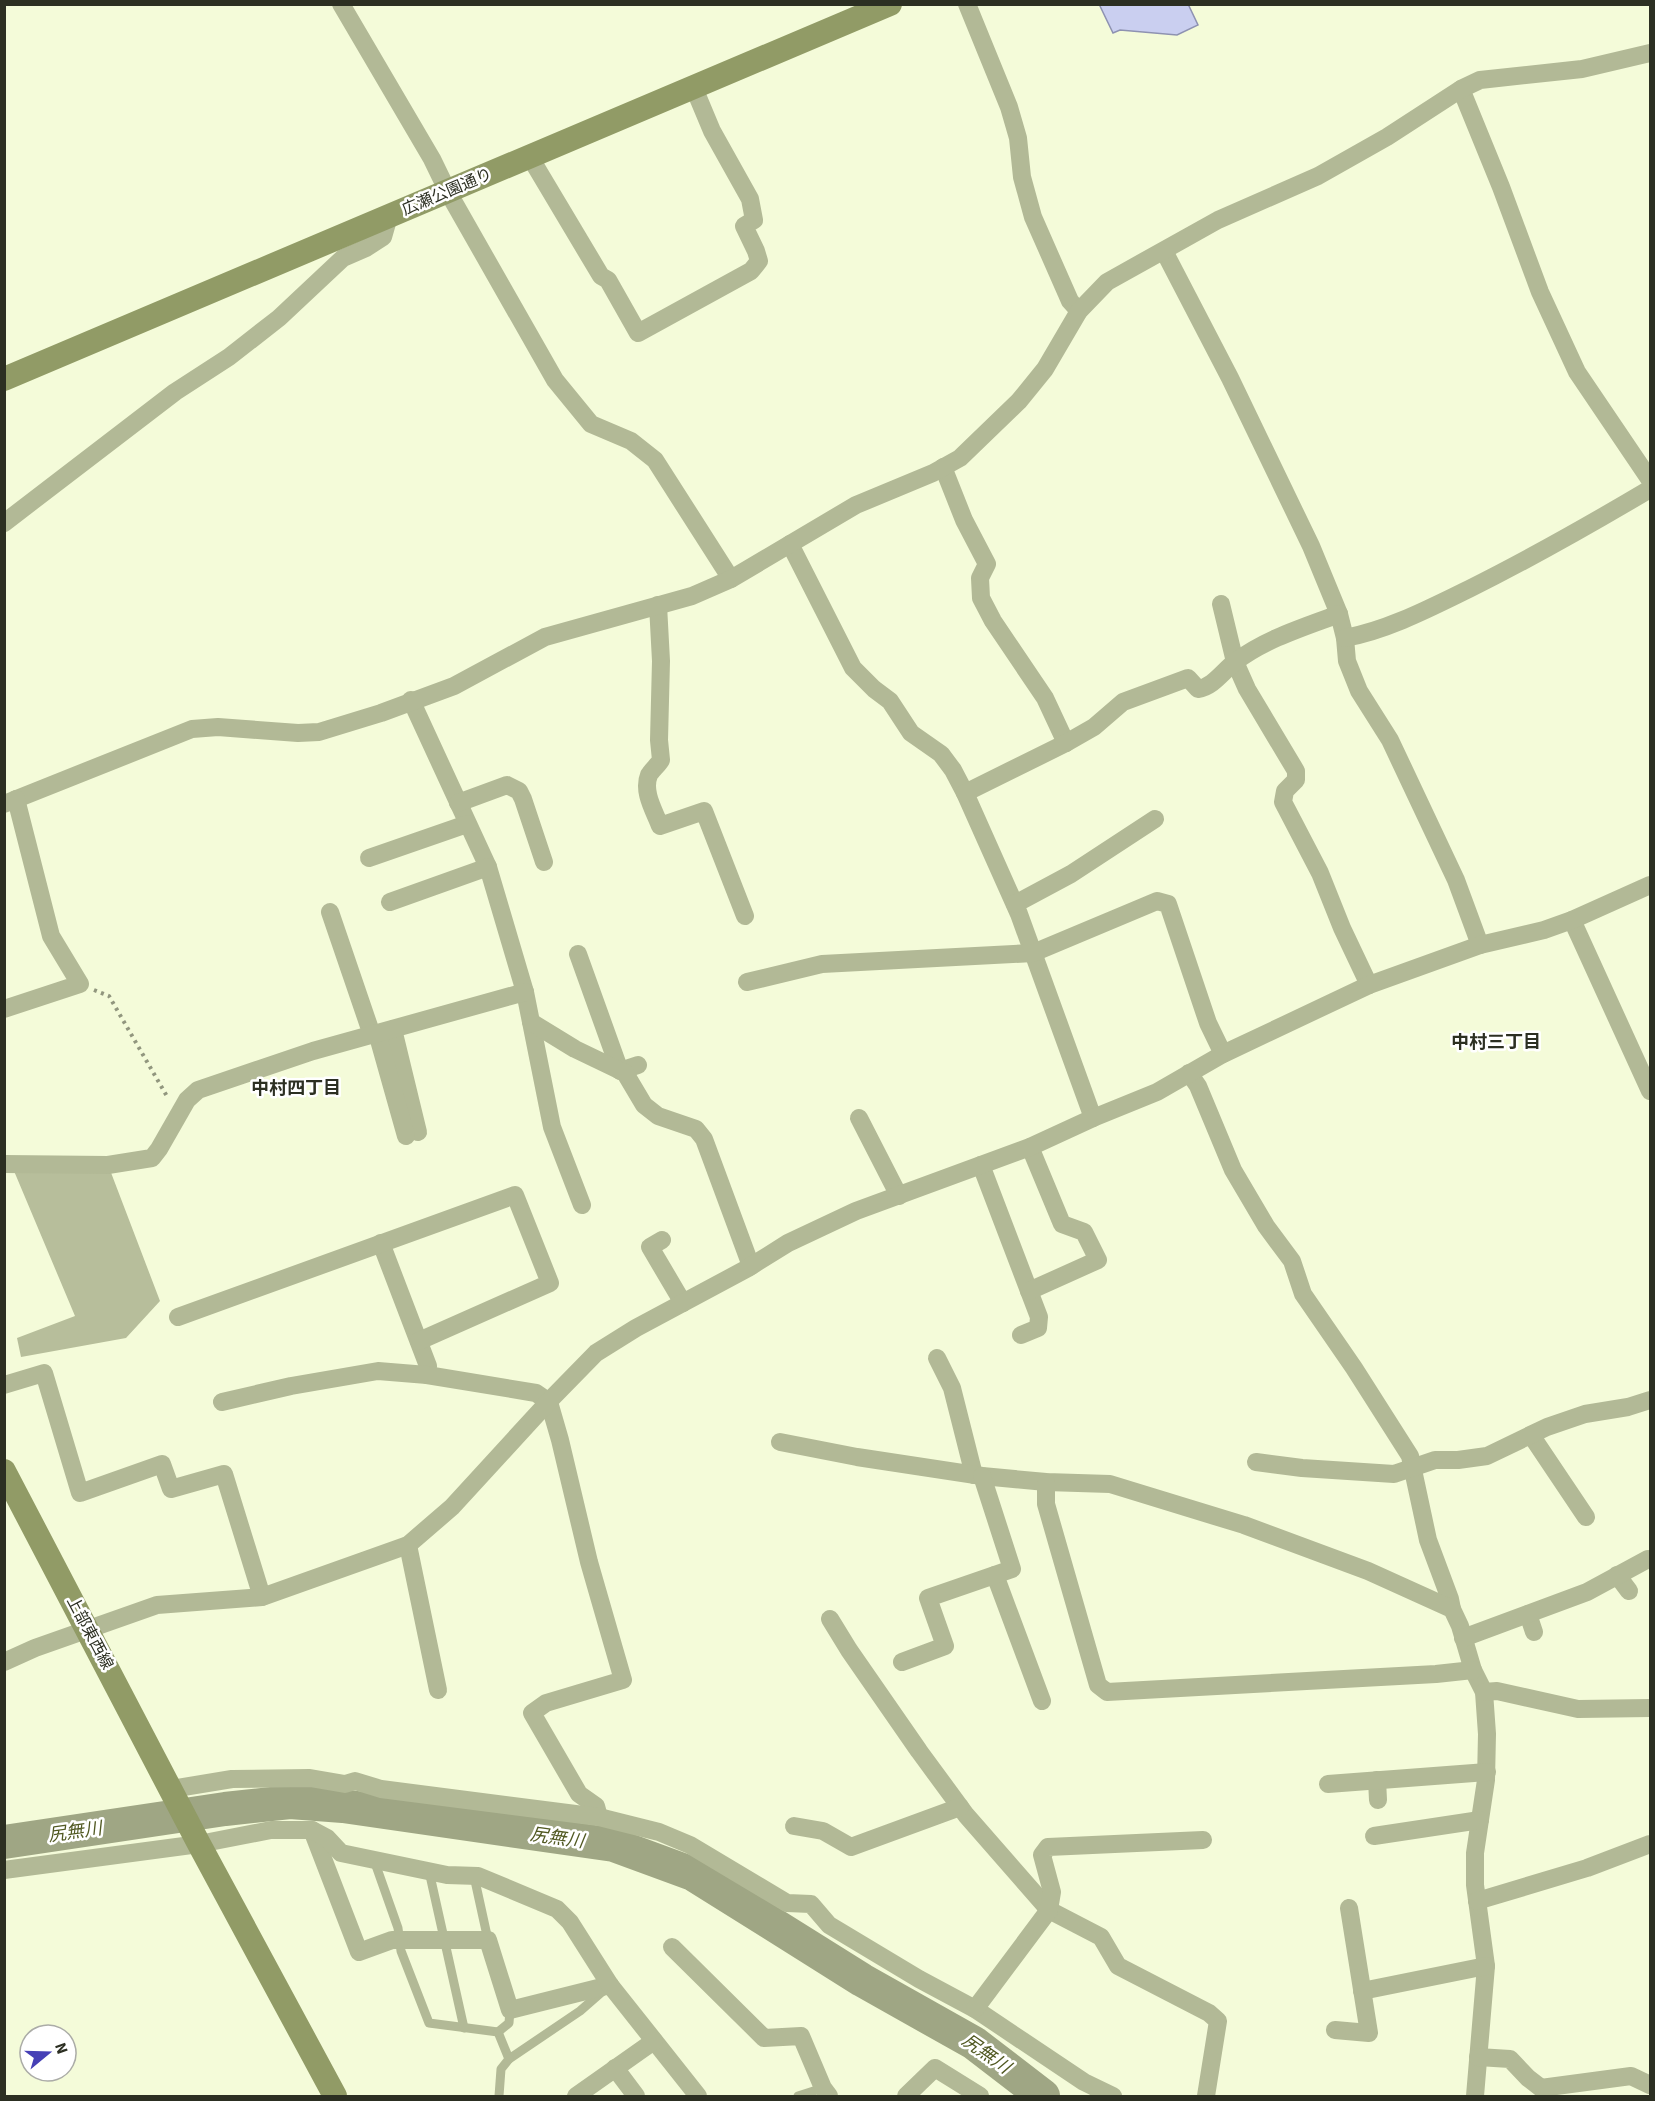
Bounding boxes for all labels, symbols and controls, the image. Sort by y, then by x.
street label: 広瀬公園通り [399,163,495,221]
district label: 中村三丁目 [1451,1030,1541,1055]
district label: 中村四丁目 [251,1076,341,1101]
street label: 上部東西線 [62,1593,118,1673]
water label: 尻無川 [47,1816,105,1848]
water label: 尻無川 [529,1822,587,1854]
north arrow [18,2023,78,2083]
water label: 尻無川 [957,2028,1017,2081]
text: N [49,2040,73,2057]

